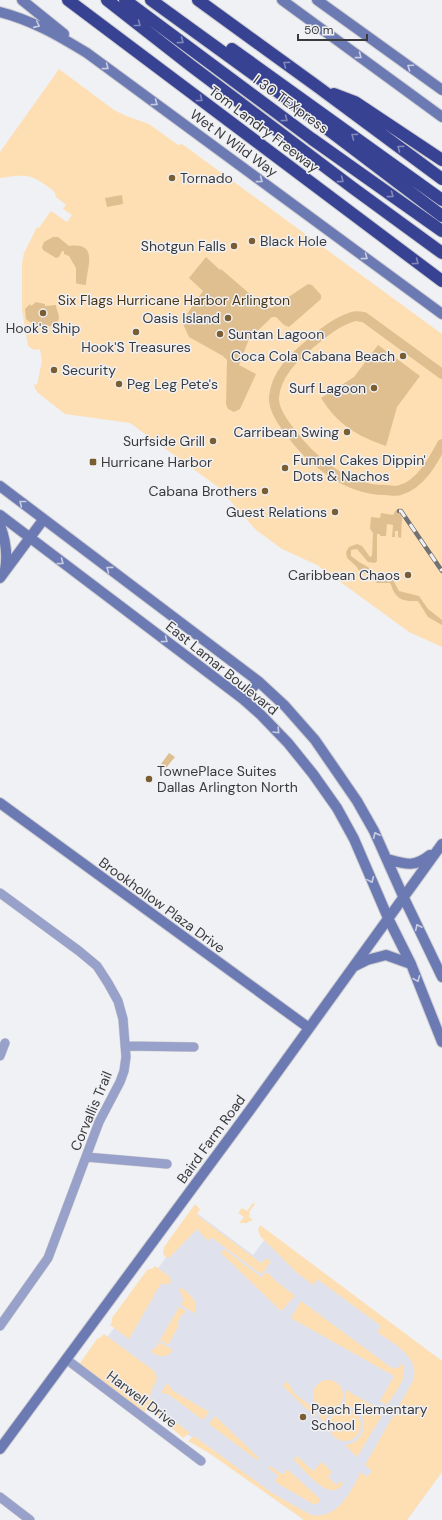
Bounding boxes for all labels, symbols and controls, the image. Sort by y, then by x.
scale bar [298,16,367,42]
one-way arrow [133,19,140,26]
one-way arrow [32,20,40,28]
text: 50 m [304,22,333,38]
one-way arrow [176,37,183,44]
one-way arrow [354,51,361,58]
one-way arrow [101,62,108,69]
one-way arrow [284,62,291,69]
one-way arrow [408,65,415,72]
street label: I 30 TEXpress [250,71,332,137]
street label: Tom Landry Freeway [205,82,323,176]
one-way arrow [196,95,203,102]
one-way arrow [151,98,158,106]
street label: Wet N Wild Way [187,105,281,181]
one-way arrow [281,114,288,121]
one-way arrow [351,134,358,141]
one-way arrow [397,145,404,152]
place label: Tornado [180,169,233,187]
marker: Tornado [167,173,177,183]
one-way arrow [256,175,263,183]
one-way arrow [337,175,344,182]
one-way arrow [386,190,393,197]
place label: Black Hole [260,232,327,250]
marker: Black Hole [247,236,257,246]
place label: Shotgun Falls [141,237,226,255]
marker: Shotgun Falls [229,241,239,251]
one-way arrow [360,252,367,259]
one-way arrow [412,257,419,264]
park label: Six Flags Hurricane Harbor Arlington [58,291,290,309]
marker: Hook's Ship [38,308,48,318]
place label: Oasis Island [143,309,220,327]
marker: Oasis Island [223,313,233,323]
place label: Hook's Ship [6,319,80,337]
place label: Suntan Lagoon [228,325,324,343]
marker: Hook'S Treasures [131,327,141,337]
marker: Suntan Lagoon [215,329,225,339]
place label: Hook'S Treasures [81,338,191,356]
place label: Coca Cola Cabana Beach [231,347,395,365]
marker: Coca Cola Cabana Beach [398,351,408,361]
place label: Security [62,361,116,379]
marker: Security [49,365,59,375]
place label: Peg Leg Pete's [127,375,218,393]
marker: Peg Leg Pete's [114,379,124,389]
place label: Surf Lagoon [289,379,366,397]
marker: Surf Lagoon [369,383,379,393]
place label: Carribean Swing [234,423,339,441]
marker: Carribean Swing [342,427,352,437]
place label: Surfside Grill [123,432,205,450]
marker: Surfside Grill [208,436,218,446]
place label: Funnel Cakes Dippin' Dots & Nachos [293,451,426,485]
place label: Hurricane Harbor [101,453,212,471]
marker: Hurricane Harbor [88,457,98,467]
marker: Funnel Cakes Dippin' Dots & Nachos [280,463,290,473]
place label: Cabana Brothers [149,482,257,500]
marker: Cabana Brothers [260,486,270,496]
one-way arrow [19,500,26,507]
place label: Guest Relations [226,503,327,521]
marker: Guest Relations [330,507,340,517]
one-way arrow [57,557,64,564]
place label: Caribbean Chaos [288,566,400,584]
one-way arrow [106,567,113,574]
marker: Caribbean Chaos [403,570,413,580]
street label: East Lamar Boulevard [162,617,282,719]
one-way arrow [161,635,168,642]
one-way arrow [272,726,280,734]
place label: TownePlace Suites Dallas Arlington North [157,762,298,796]
marker: TownePlace Suites Dallas Arlington North [144,774,154,784]
one-way arrow [373,832,381,839]
street label: Brookhollow Plaza Drive [95,853,229,957]
one-way arrow [366,875,374,883]
one-way arrow [415,923,423,931]
one-way arrow [412,975,420,982]
street label: Corvallis Trail [66,1068,116,1154]
street label: Baird Farm Road [173,1091,249,1187]
street label: Harwell Drive [103,1367,181,1431]
place label: Peach Elementary School [311,1400,428,1434]
marker: Peach Elementary School [298,1412,308,1422]

